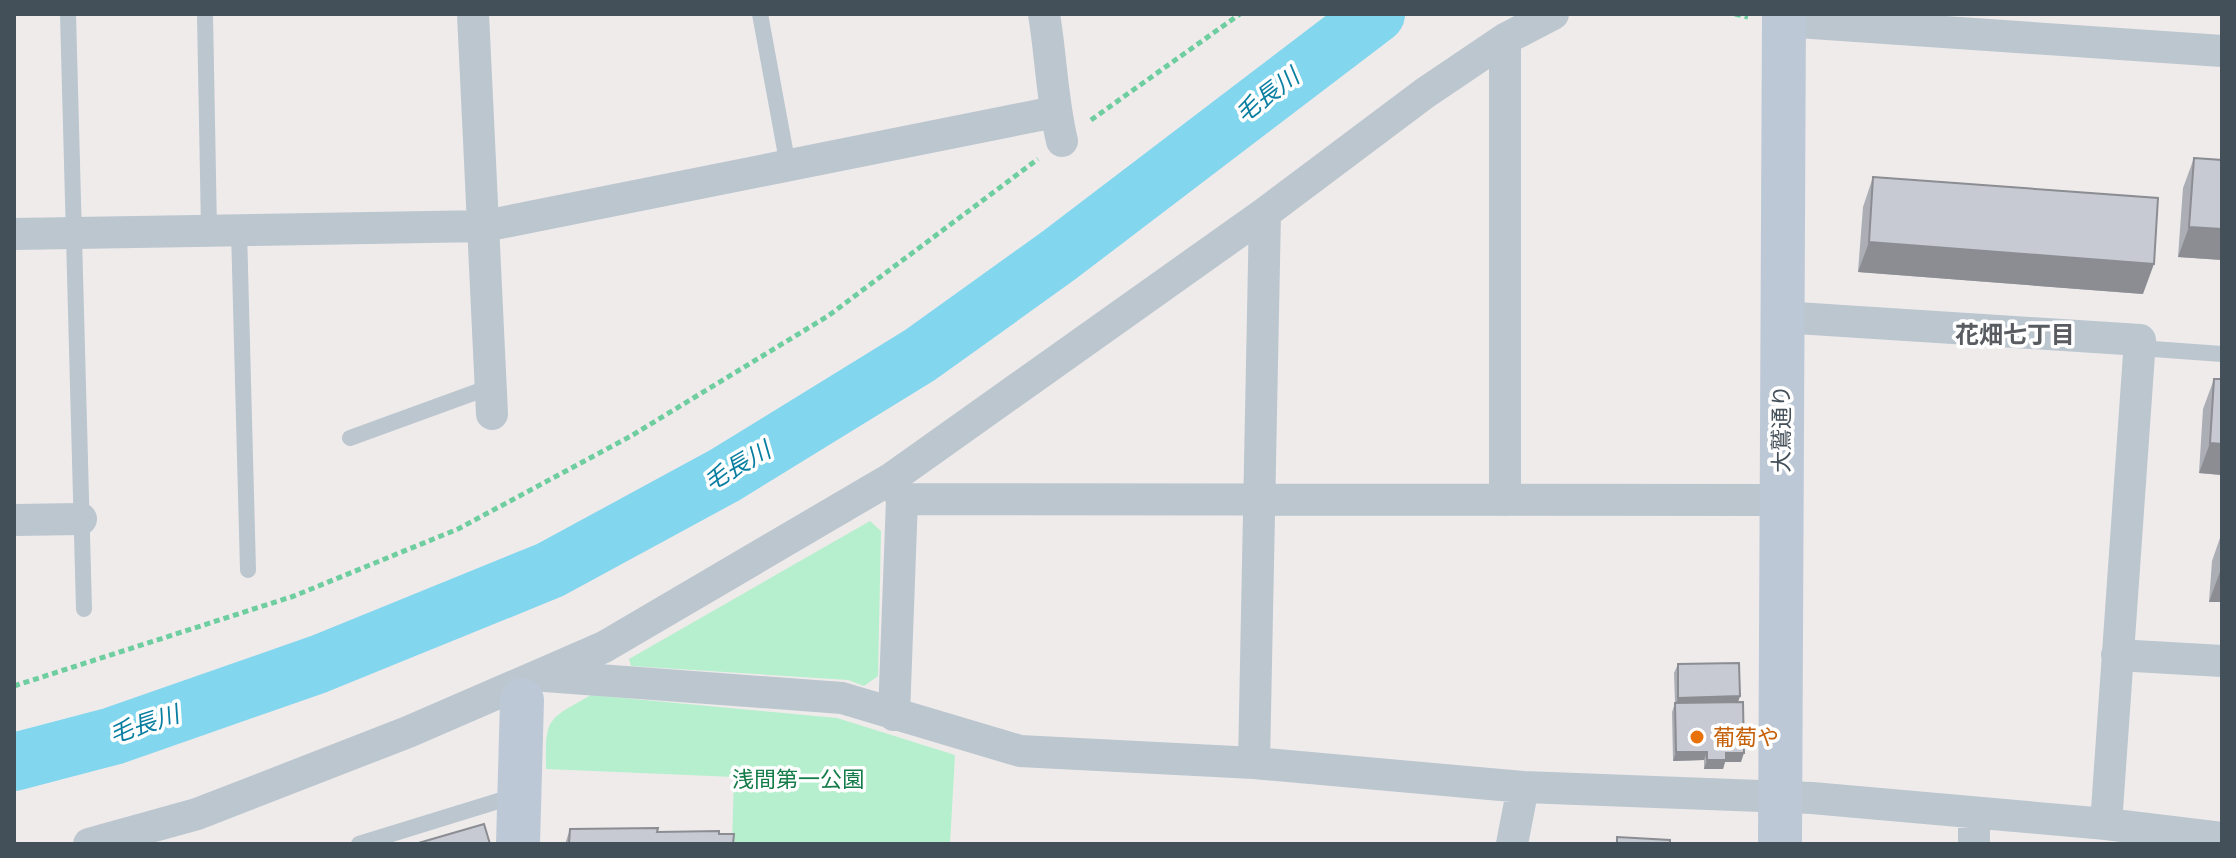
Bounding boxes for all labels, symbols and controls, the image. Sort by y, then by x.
water label: 毛長川 [1228,58,1308,130]
district label: 花畑七丁目 [1955,318,2075,351]
street label: 大鷲通り [1766,385,1797,473]
water label: 毛長川 [698,432,779,498]
water label: 毛長川 [105,696,186,751]
place label: 葡萄や [1713,722,1779,753]
marker: 葡萄や [1688,728,1706,746]
park label: 浅間第一公園 [732,764,864,795]

